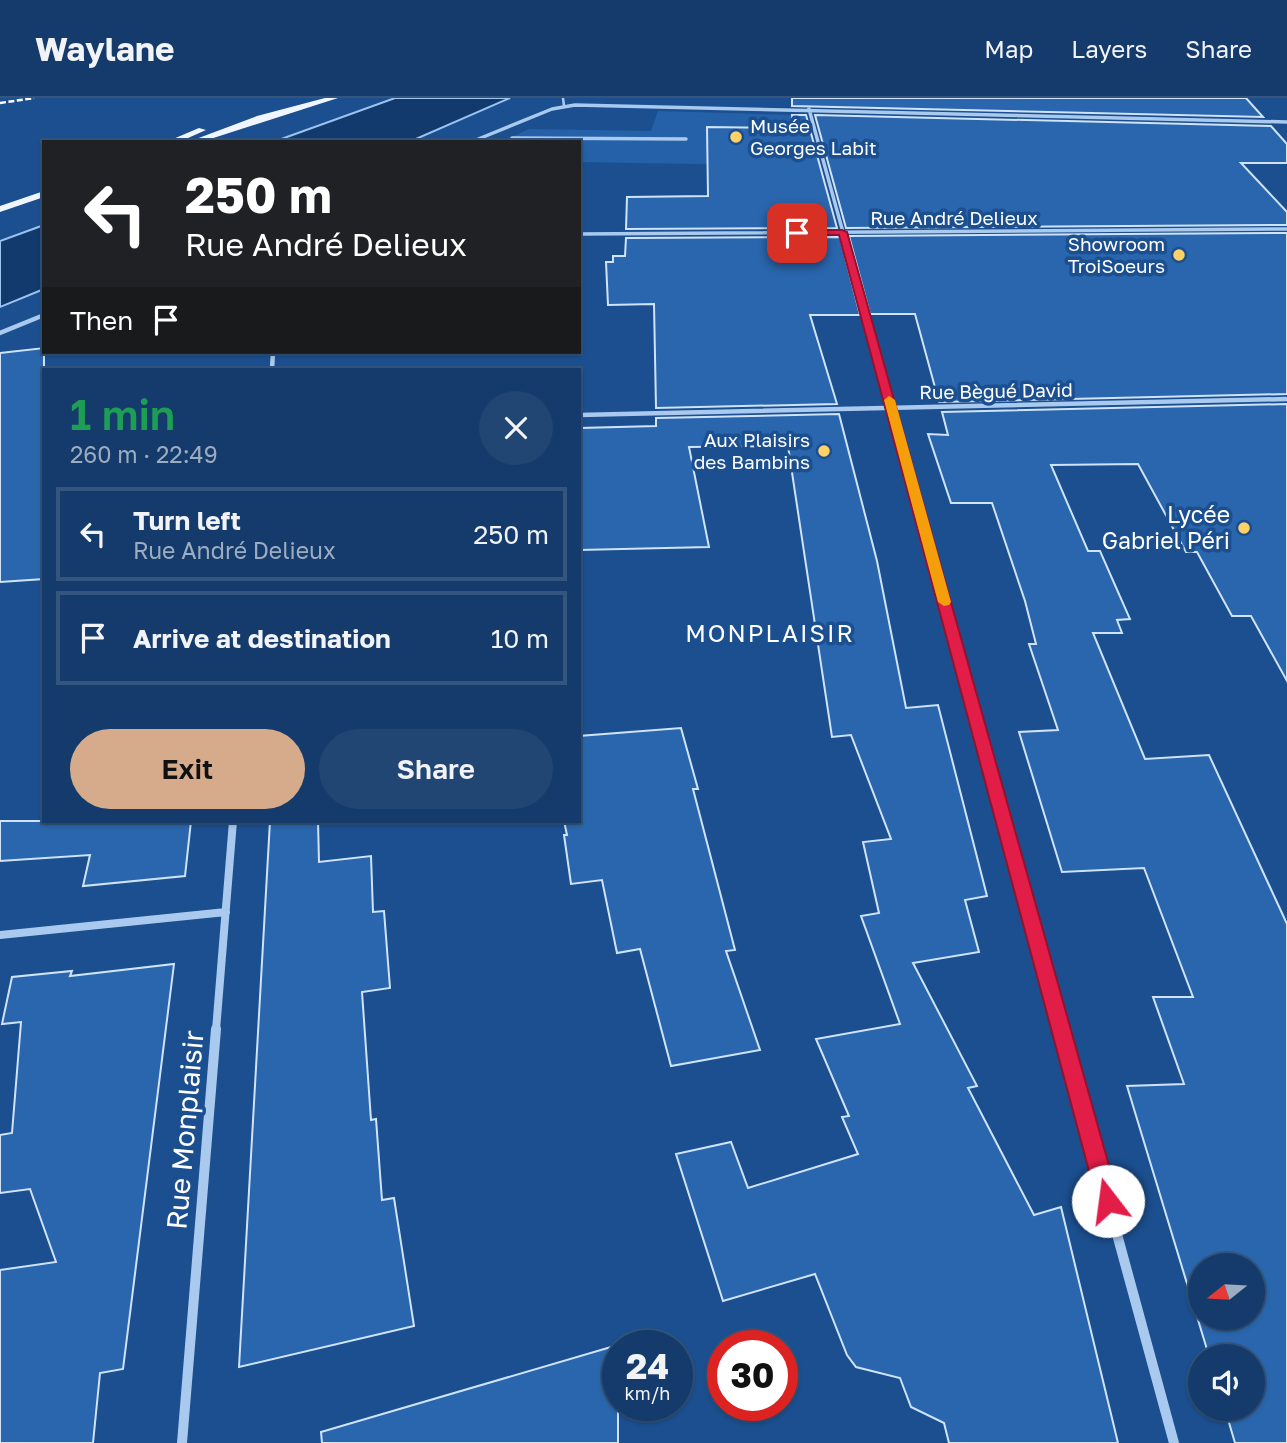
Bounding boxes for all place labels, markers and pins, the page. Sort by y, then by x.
place label: Musée Georges Labit [750,114,877,159]
marker: Musée Georges Labit [728,129,744,145]
pin [767,203,827,263]
place label: Showroom TroiSoeurs [1068,232,1165,277]
marker: Showroom TroiSoeurs [1171,247,1187,263]
place label: Aux Plaisirs des Bambins [694,428,810,473]
marker: Aux Plaisirs des Bambins [816,443,832,459]
place label: Lycée Gabriel Péri [1102,500,1230,554]
marker: Lycée Gabriel Péri [1236,520,1252,536]

